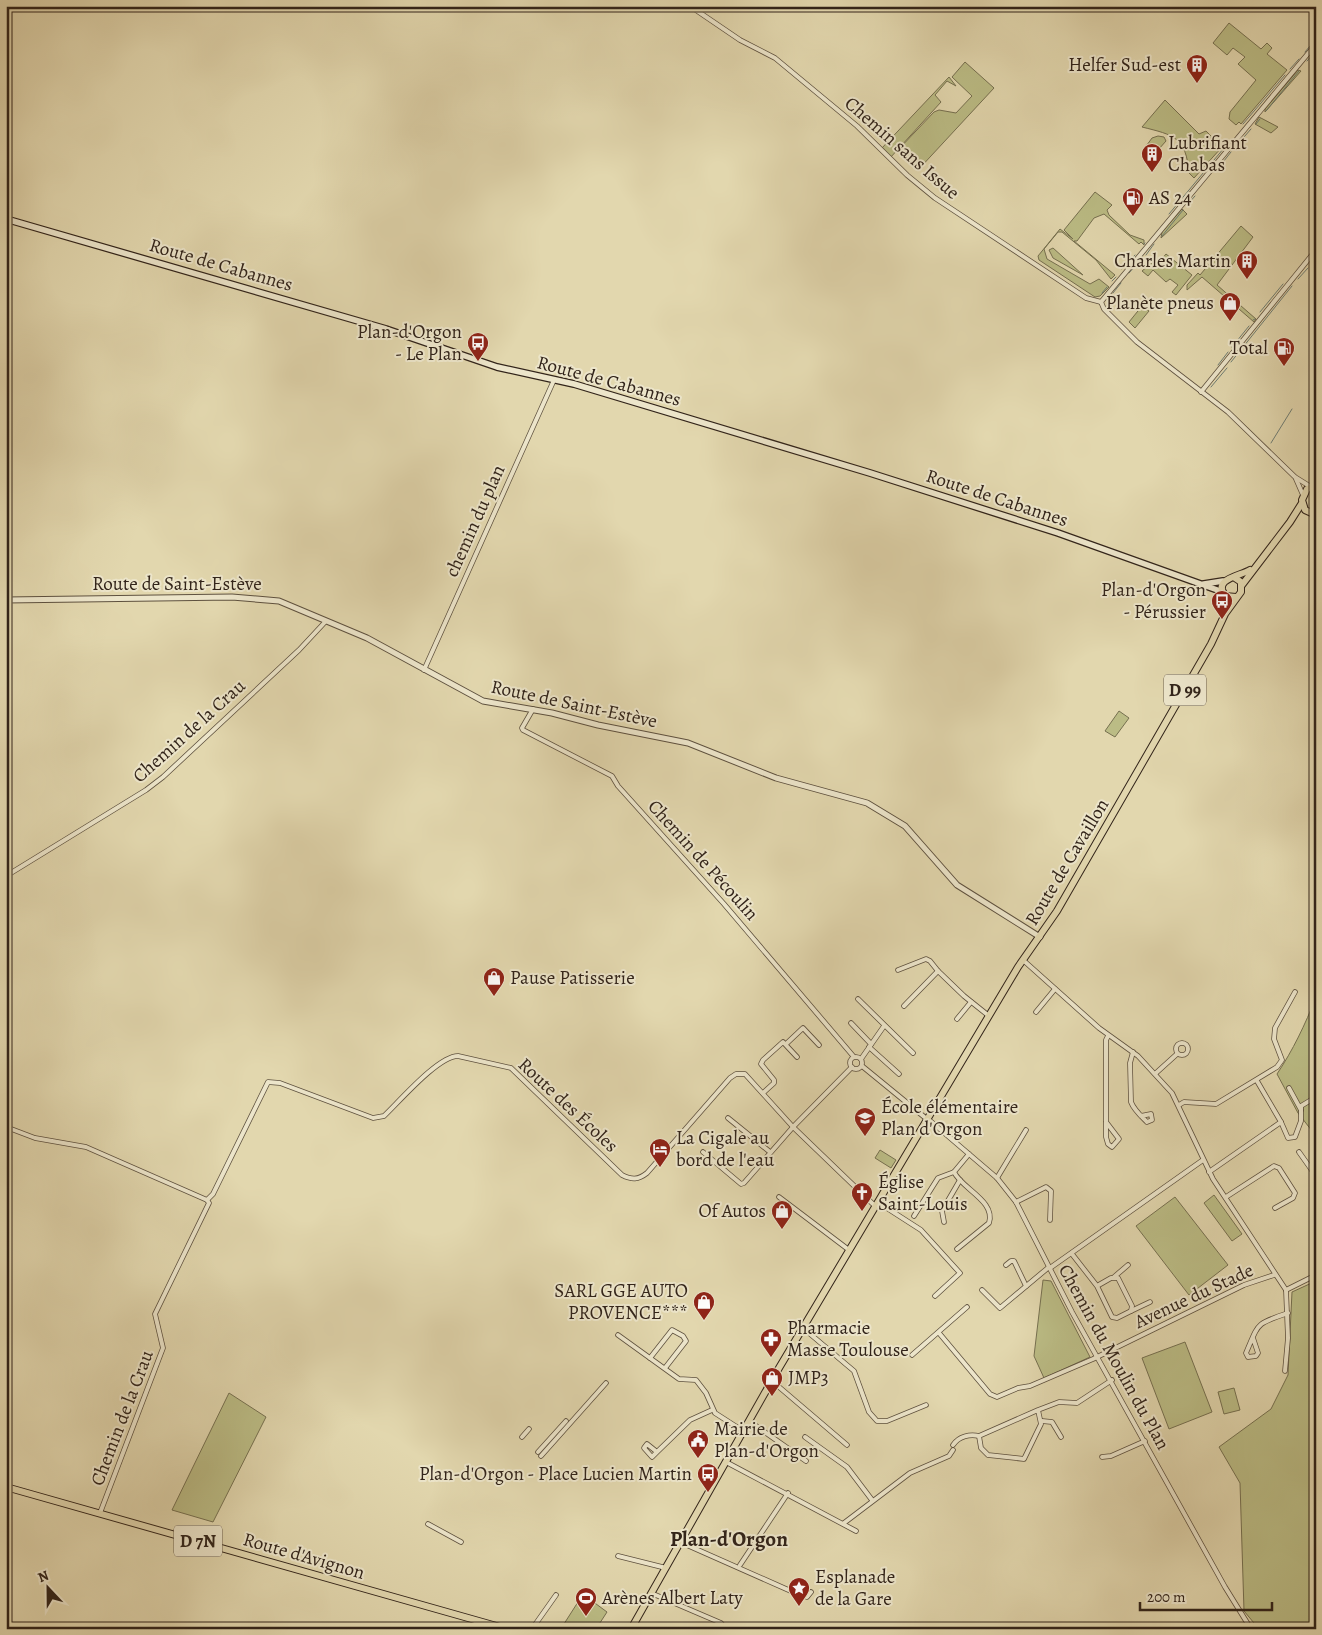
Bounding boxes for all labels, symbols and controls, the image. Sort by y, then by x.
place label: Helfer Sud-est [1068,52,1181,78]
building icon: Helfer Sud-est [1185,53,1209,84]
street label: Chemin sans Issue [839,91,965,205]
place label: Lubrifiant Chabas [1168,130,1247,178]
building icon: Lubrifiant Chabas [1140,142,1164,173]
place label: AS 24 [1148,185,1192,211]
fuel station icon: AS 24 [1121,186,1145,217]
street label: Route de Cabannes [146,232,296,298]
place label: Charles Martin [1114,248,1231,274]
building icon: Charles Martin [1235,249,1259,280]
place label: Planète pneus [1106,290,1214,316]
shop icon: Planète pneus [1218,291,1242,322]
place label: Plan-d'Orgon - Le Plan [357,319,462,367]
bus stop icon: Plan-d'Orgon - Le Plan [466,331,490,362]
place label: Total [1230,335,1268,361]
fuel station icon: Total [1272,336,1296,367]
street label: Route de Cabannes [534,349,684,413]
street label: chemin du plan [439,461,511,581]
street label: Route de Cabannes [923,463,1071,533]
street label: Route de Saint-Estève [92,571,262,597]
place label: Plan-d'Orgon - Pérussier [1101,577,1206,625]
bus stop icon: Plan-d'Orgon - Pérussier [1210,589,1234,620]
street label: Chemin de la Crau [127,673,251,789]
street label: Route de Saint-Estève [488,674,660,734]
road number: D 99 [1164,674,1206,706]
street label: Chemin de Pécoulin [642,794,764,926]
street label: Route de Cavaillon [1019,794,1115,930]
place label: Pause Patisserie [510,965,635,991]
shop icon: Pause Patisserie [482,966,506,997]
street label: Route des Écoles [512,1052,624,1158]
place label: École élémentaire Plan d'Orgon [881,1094,1018,1142]
school or university icon: École élémentaire Plan d'Orgon [853,1106,877,1137]
place label: La Cigale au bord de l'eau [676,1125,775,1173]
hotel icon: La Cigale au bord de l'eau [648,1137,672,1168]
place label: Église Saint-Louis [878,1169,968,1217]
church icon: Église Saint-Louis [850,1181,874,1212]
place label: Of Autos [698,1198,766,1224]
shop icon: Of Autos [770,1199,794,1230]
street label: Avenue du Stade [1129,1257,1258,1335]
street label: Chemin du Moulin du Plan [1052,1260,1176,1454]
place label: SARL GGE AUTO PROVENCE*** [554,1278,688,1326]
shop icon: SARL GGE AUTO PROVENCE*** [692,1290,716,1321]
place label: Pharmacie Masse Toulouse [787,1315,909,1363]
pharmacy icon: Pharmacie Masse Toulouse [759,1327,783,1358]
street label: Chemin de la Crau [84,1346,160,1490]
place label: JMP3 [788,1365,829,1391]
shop icon: JMP3 [760,1366,784,1397]
place label: Mairie de Plan-d'Orgon [714,1416,819,1464]
public building icon: Mairie de Plan-d'Orgon [686,1428,710,1459]
place label: Plan-d'Orgon - Place Lucien Martin [419,1461,692,1487]
bus stop icon: Plan-d'Orgon - Place Lucien Martin [696,1462,720,1493]
road number: D 7N [174,1525,222,1556]
district label: Plan-d'Orgon [670,1525,788,1553]
street label: Route d'Avignon [240,1526,368,1586]
north arrow [22,1562,72,1612]
place label: Esplanade de la Gare [815,1564,895,1612]
text: N [35,1566,52,1587]
place icon: Esplanade de la Gare [787,1576,811,1607]
scale bar [1140,1580,1272,1612]
place label: Arènes Albert Laty [601,1585,743,1611]
sports icon: Arènes Albert Laty [574,1586,598,1617]
text: 200 m [1147,1587,1186,1607]

